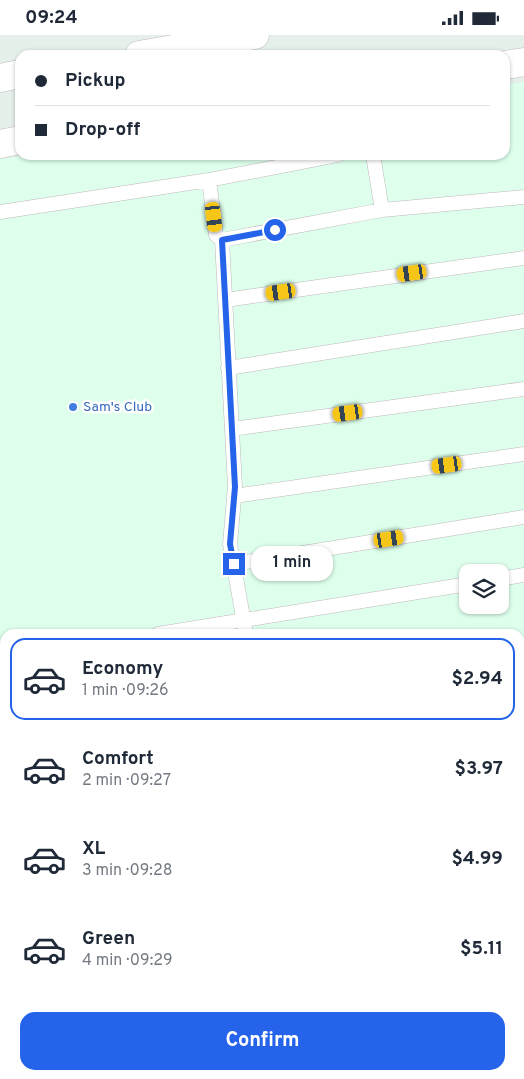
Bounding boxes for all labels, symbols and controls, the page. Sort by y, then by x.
text: 09:24 [25,6,78,30]
text: Pickup [65,69,125,93]
text: Drop-off [65,118,140,142]
car [204,201,223,233]
route start [264,219,286,241]
car [396,263,427,283]
car [265,282,296,302]
place label: Sam's Club [83,399,152,416]
marker: Sam's Club [67,401,79,413]
car [332,403,363,423]
car [431,455,462,475]
car [373,529,404,549]
callout: 1 min [252,547,334,581]
route end [223,553,245,575]
text: 1 min [273,553,311,573]
map controls [459,564,509,614]
button: layers [459,564,509,614]
icon: car [22,657,67,702]
text: Economy [82,657,163,681]
text: $2.94 [451,667,503,691]
text: 1 min · 09:26 [82,681,169,701]
icon: car [22,747,67,792]
text: Comfort [82,747,154,771]
text: $3.97 [454,757,503,781]
text: 2 min · 09:27 [82,771,171,791]
icon: car [22,837,67,882]
text: XL [82,837,105,861]
text: $4.99 [451,847,503,871]
text: 3 min · 09:28 [82,861,173,881]
icon: car [22,927,67,972]
text: Green [82,927,135,951]
text: $5.11 [460,937,503,961]
text: 4 min · 09:29 [82,951,173,971]
button: Confirm [20,1012,505,1070]

